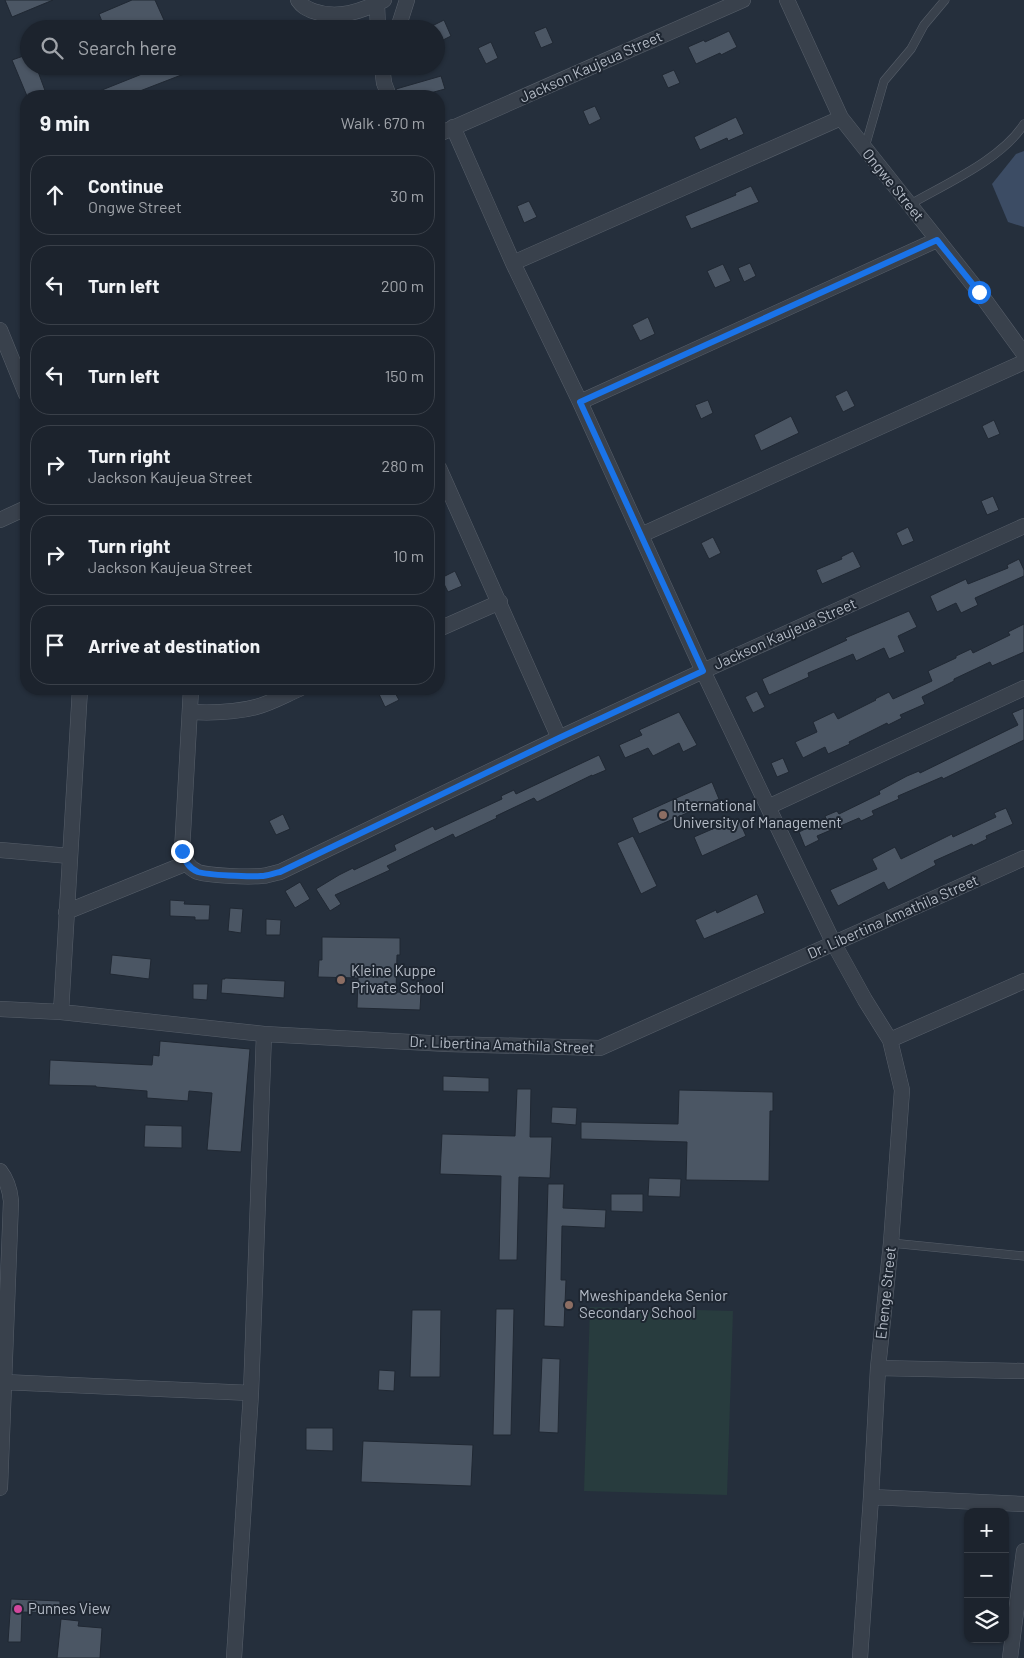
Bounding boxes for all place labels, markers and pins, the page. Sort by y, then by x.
place label: International University of Management [673,796,842,831]
marker: International University of Management [657,809,669,821]
place label: Kleine Kuppe Private School [351,961,444,996]
marker: Kleine Kuppe Private School [335,974,347,986]
place label: Mweshipandeka Senior Secondary School [579,1286,728,1321]
marker: Mweshipandeka Senior Secondary School [563,1299,575,1311]
place label: Punnes View [28,1599,111,1617]
marker: Punnes View [12,1603,24,1615]

